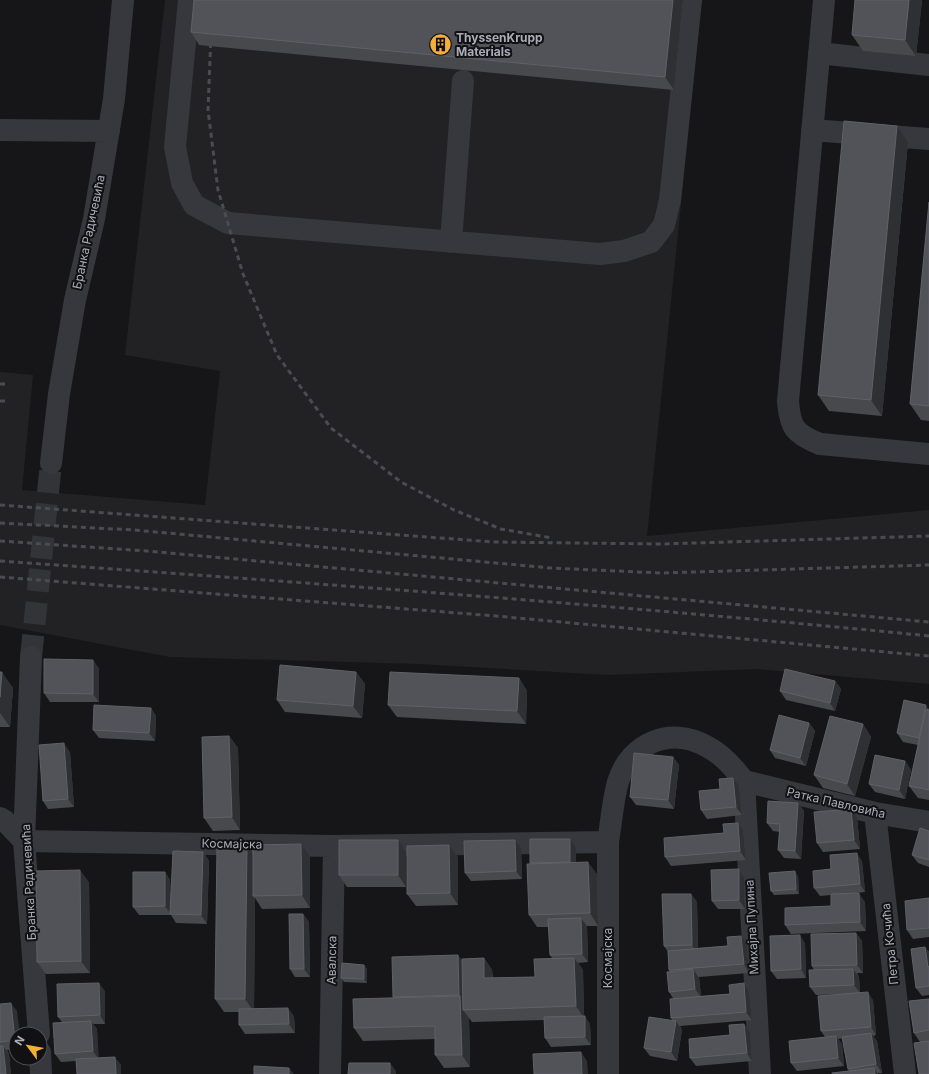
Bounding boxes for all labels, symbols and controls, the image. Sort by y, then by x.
place label: ThyssenKrupp Materials [456,30,543,59]
building icon: ThyssenKrupp Materials [428,32,454,58]
street label: Бранка Радичевића [69,173,108,290]
street label: Ратка Павловића [785,784,887,821]
street label: Бранка Радичевића [18,824,39,941]
street label: Космајска [202,835,262,852]
street label: Михајла Пупина [742,879,761,975]
street label: Петра Кочића [878,902,901,986]
street label: Космајска [600,928,615,988]
street label: Авалска [324,935,339,985]
north arrow [8,1026,48,1066]
text: N [11,1033,28,1048]

